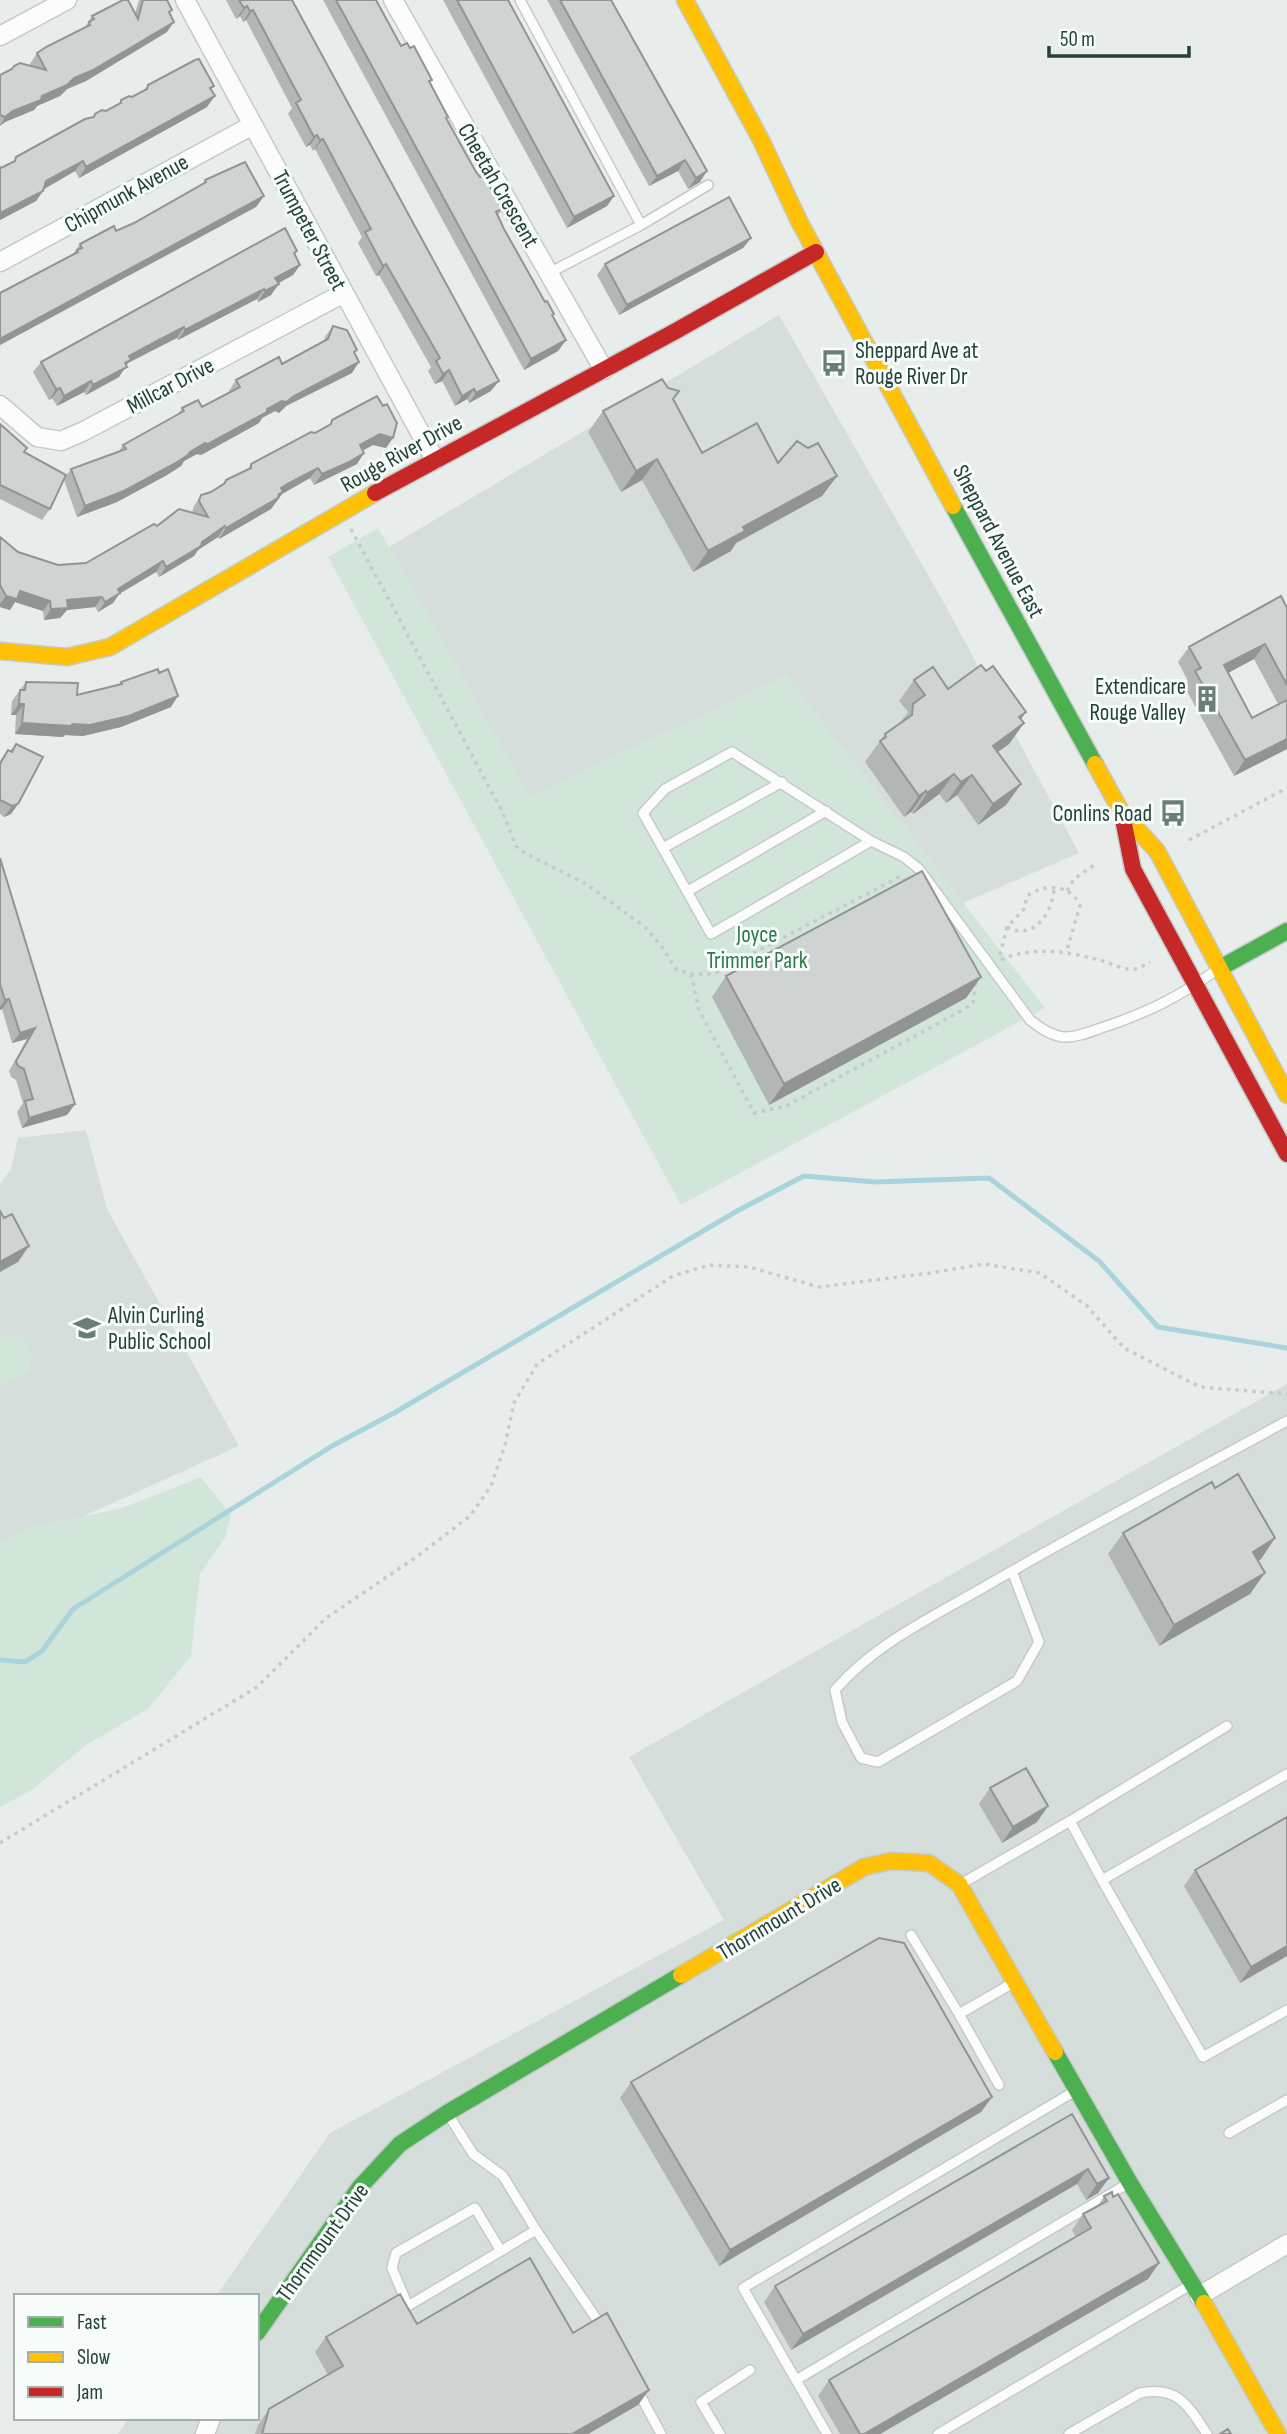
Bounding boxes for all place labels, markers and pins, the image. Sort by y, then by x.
place label: Sheppard Ave at Rouge River Dr [855,337,978,391]
bus stop icon: Sheppard Ave at Rouge River Dr [819,348,849,378]
place label: Extendicare Rouge Valley [1089,673,1186,727]
building icon: Extendicare Rouge Valley [1192,684,1222,714]
bus stop icon: Conlins Road [1158,798,1188,828]
place label: Conlins Road [1053,800,1152,828]
place label: Alvin Curling Public School [107,1302,211,1356]
school or university icon: Alvin Curling Public School [72,1313,102,1343]

